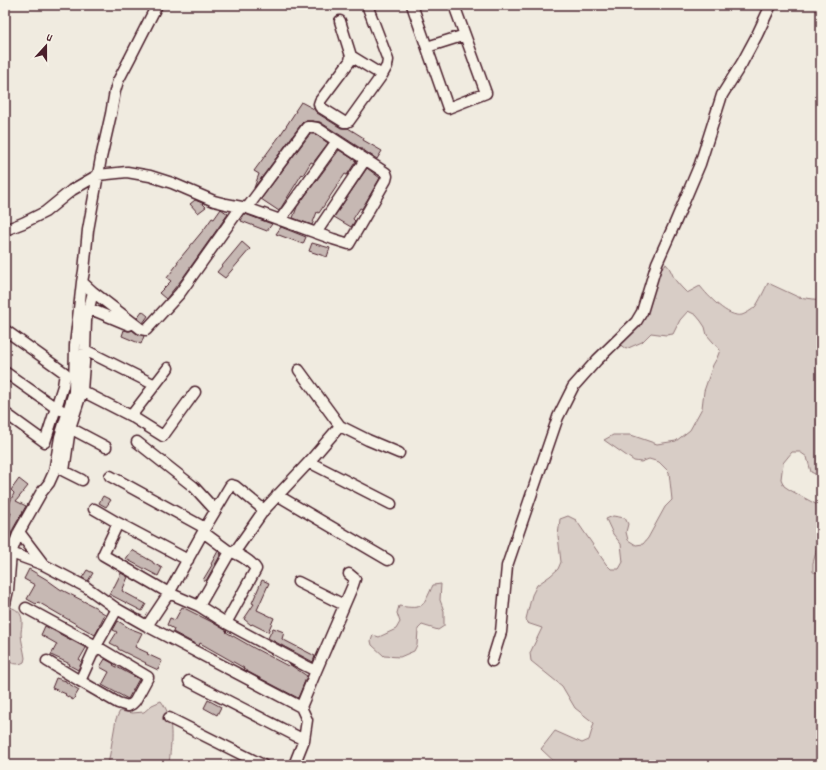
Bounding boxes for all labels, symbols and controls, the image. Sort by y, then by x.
north arrow [26,26,66,66]
text: U [44,30,54,47]

